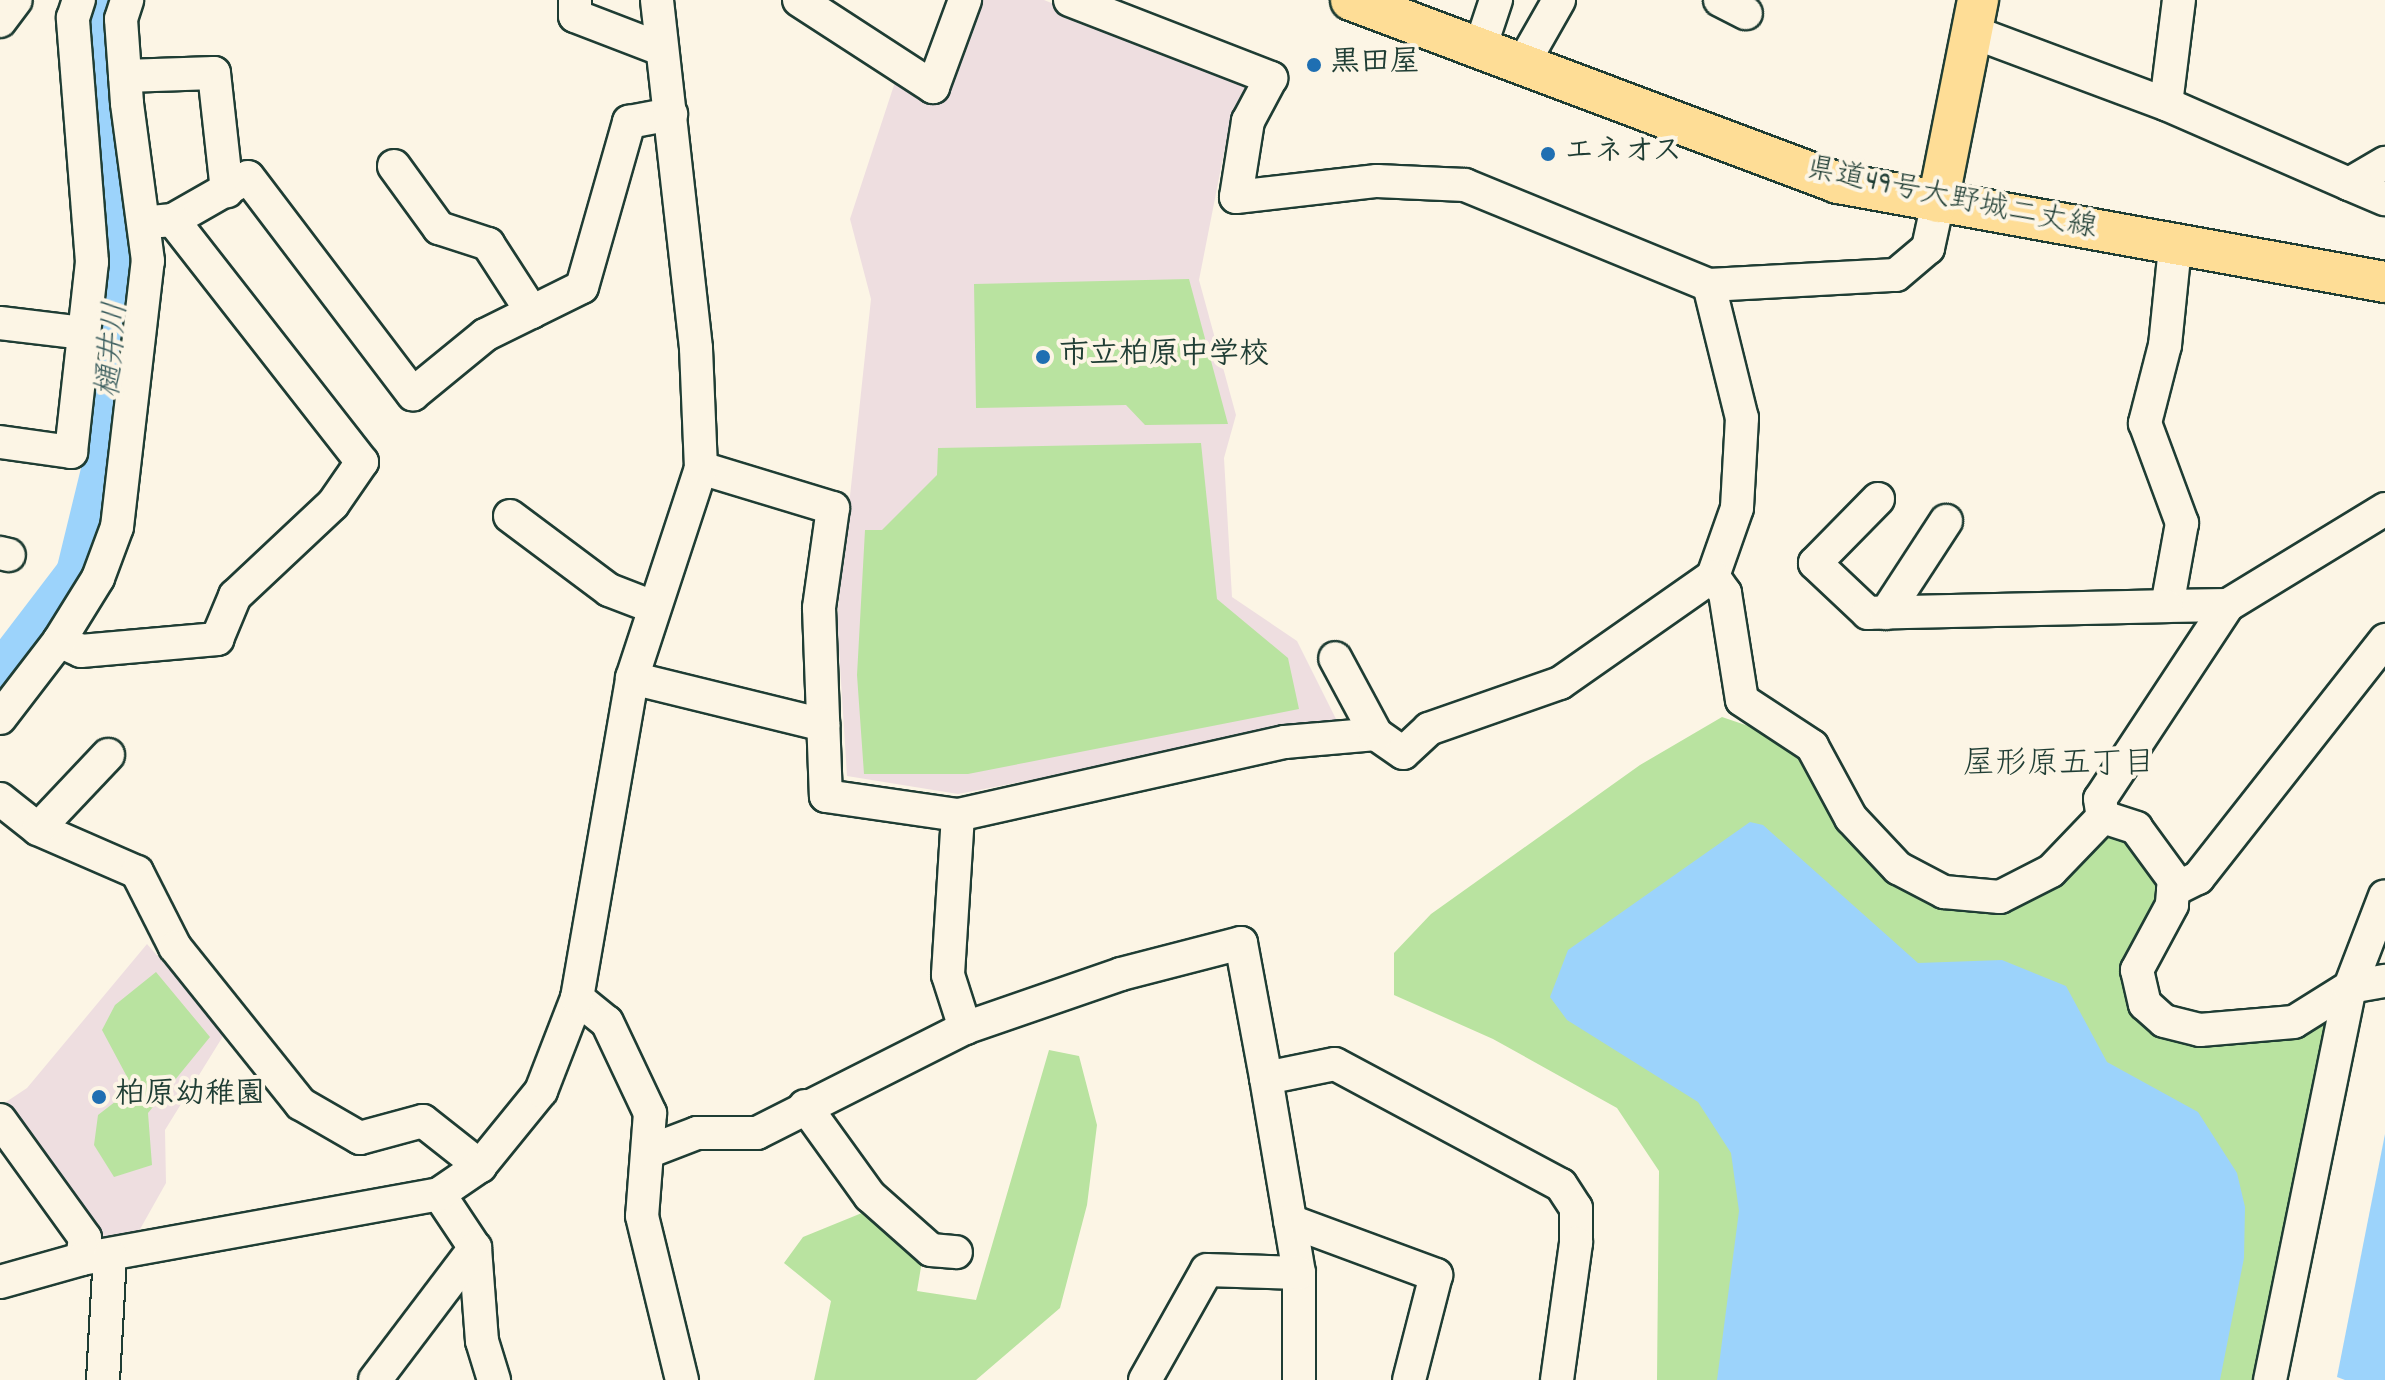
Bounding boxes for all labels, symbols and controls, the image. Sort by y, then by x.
place label: 黒田屋 [1330,47,1420,83]
marker: 黒田屋 [1305,56,1323,74]
place label: エネオス [1564,136,1684,172]
marker: エネオス [1539,145,1557,163]
street label: 県道49号大野城二丈線 [1802,153,2100,249]
water label: 樋井川 [92,301,138,399]
place label: 市立柏原中学校 [1059,339,1269,375]
marker: 市立柏原中学校 [1034,348,1052,366]
district label: 屋形原五丁目 [1963,747,2155,785]
place label: 柏原幼稚園 [115,1079,265,1115]
marker: 柏原幼稚園 [90,1088,108,1106]

